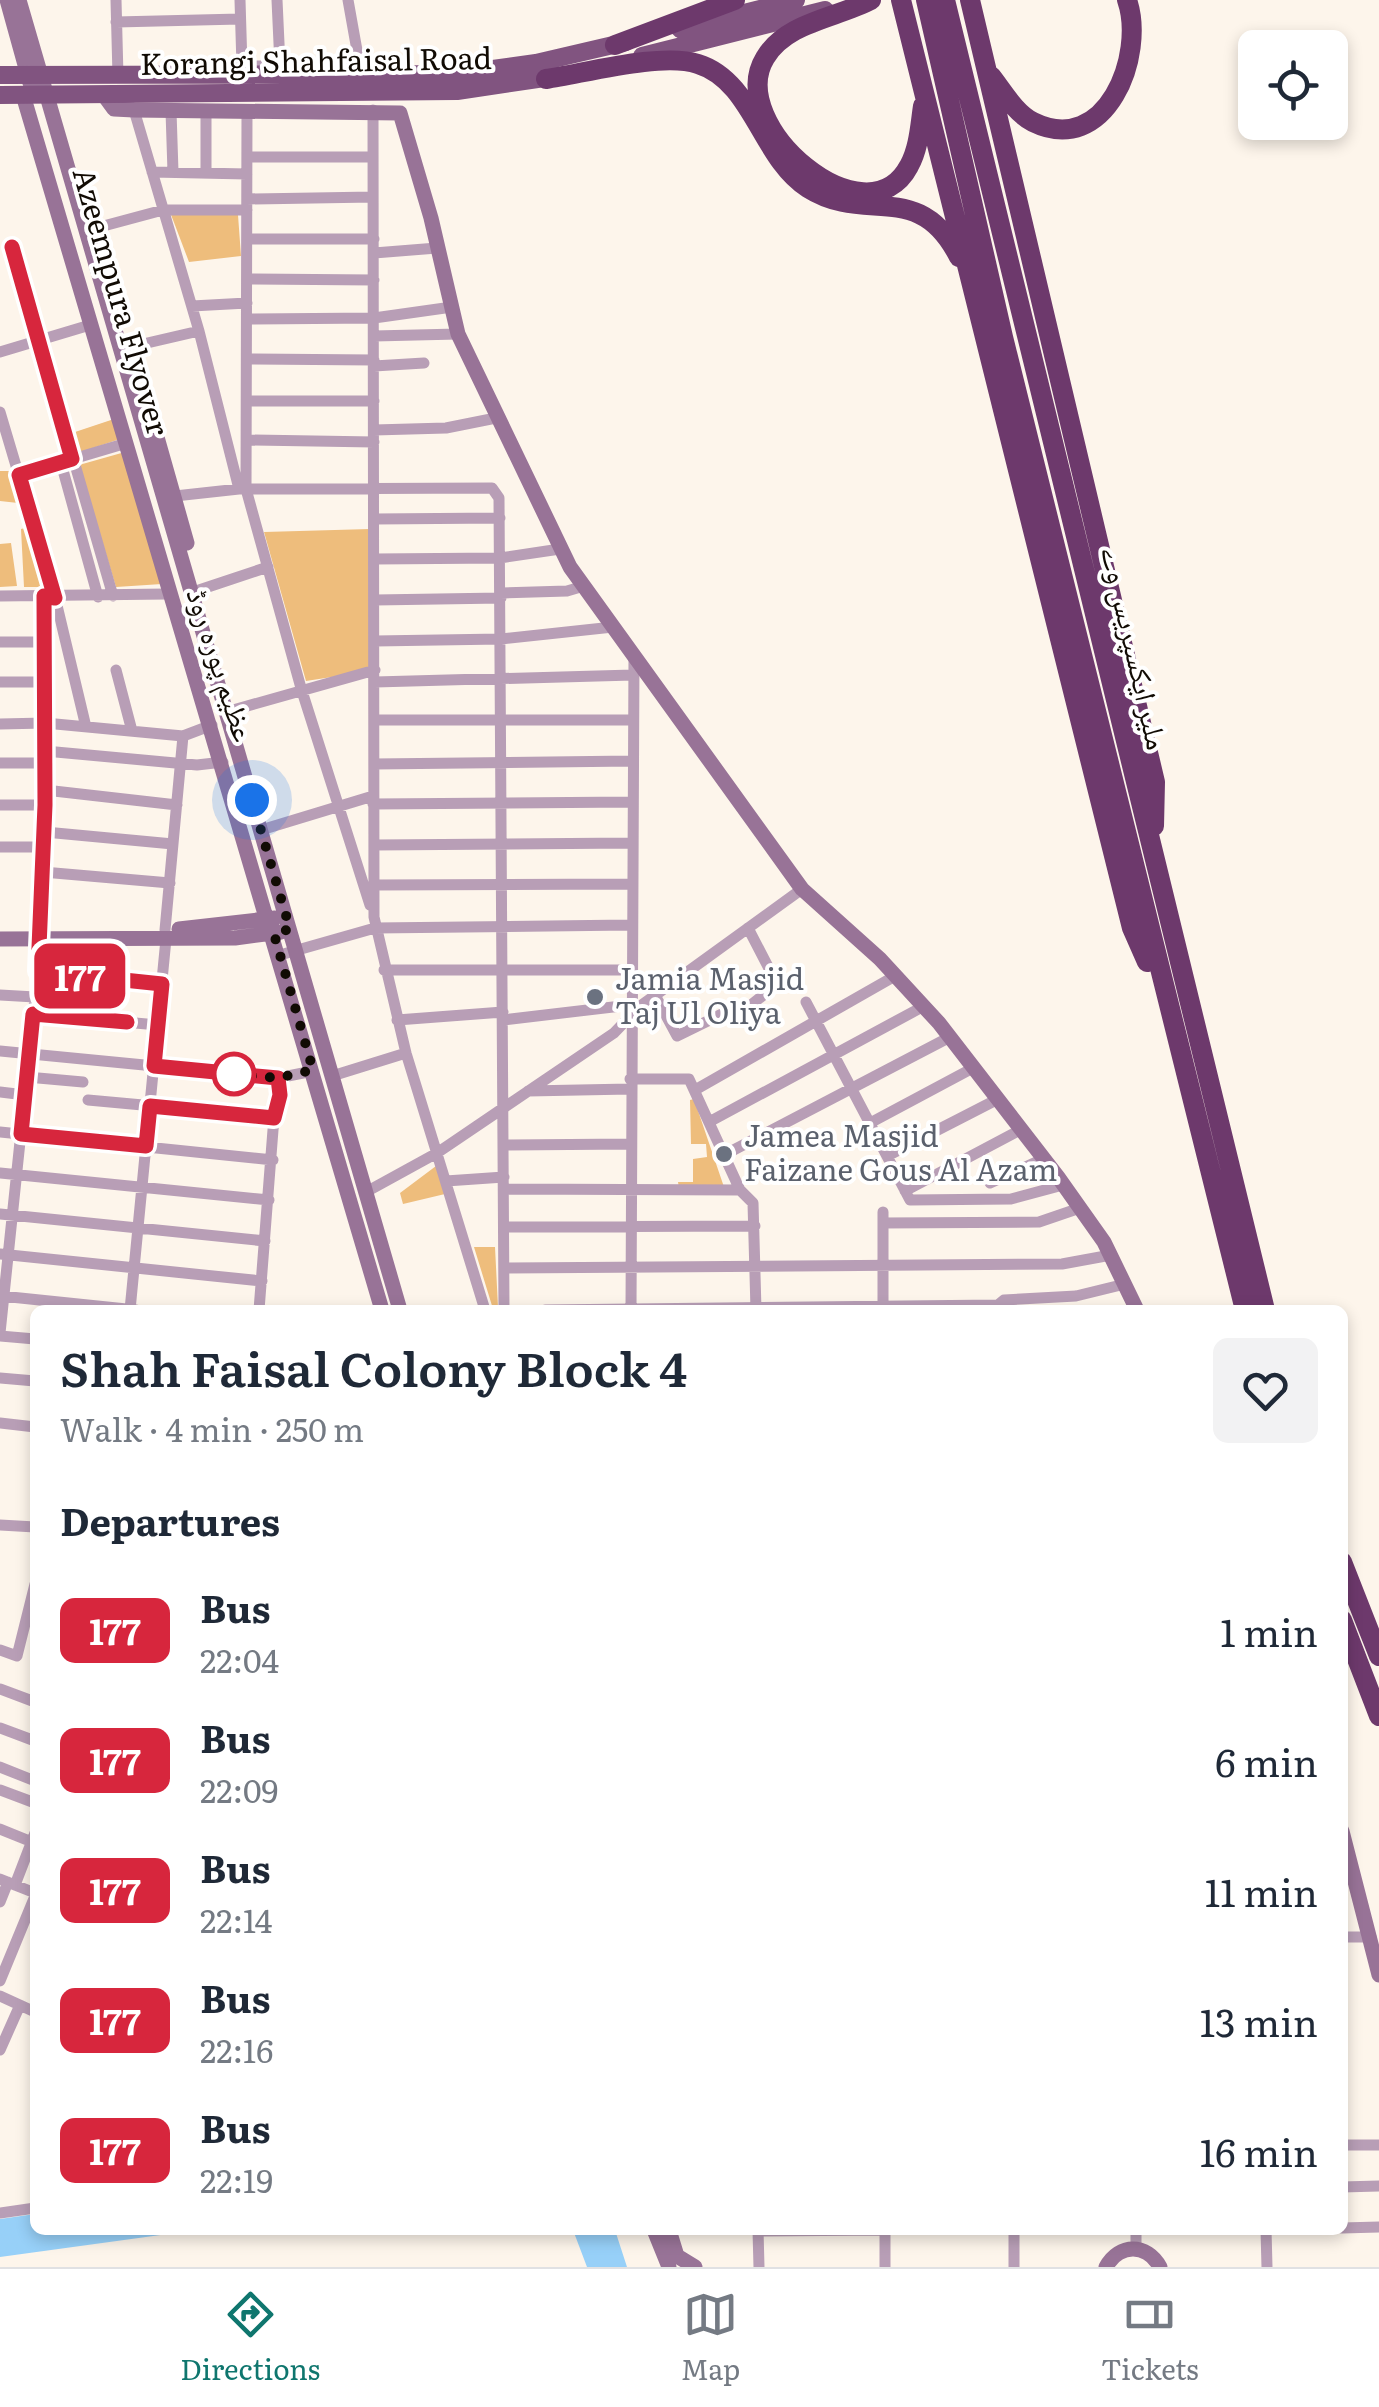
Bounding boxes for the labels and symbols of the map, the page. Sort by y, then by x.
street label: Korangi Shahfaisal Road [140,34,492,84]
street label: Azeempura Flyover [64,162,182,440]
street label: ملیر ایکسپریس وے [1092,541,1182,754]
street label: عظیم پورہ روڈ [176,582,268,747]
your location [227,775,277,825]
line badge: 177 [22,944,138,1008]
place label: Jamia Masjid Taj Ul Oliya [615,955,804,1033]
marker: Jamia Masjid Taj Ul Oliya [584,986,606,1008]
unlabelled marker [213,1053,255,1095]
place label: Jamea Masjid Faizane Gous Al Azam [744,1112,1057,1190]
marker: Jamea Masjid Faizane Gous Al Azam [713,1143,735,1165]

